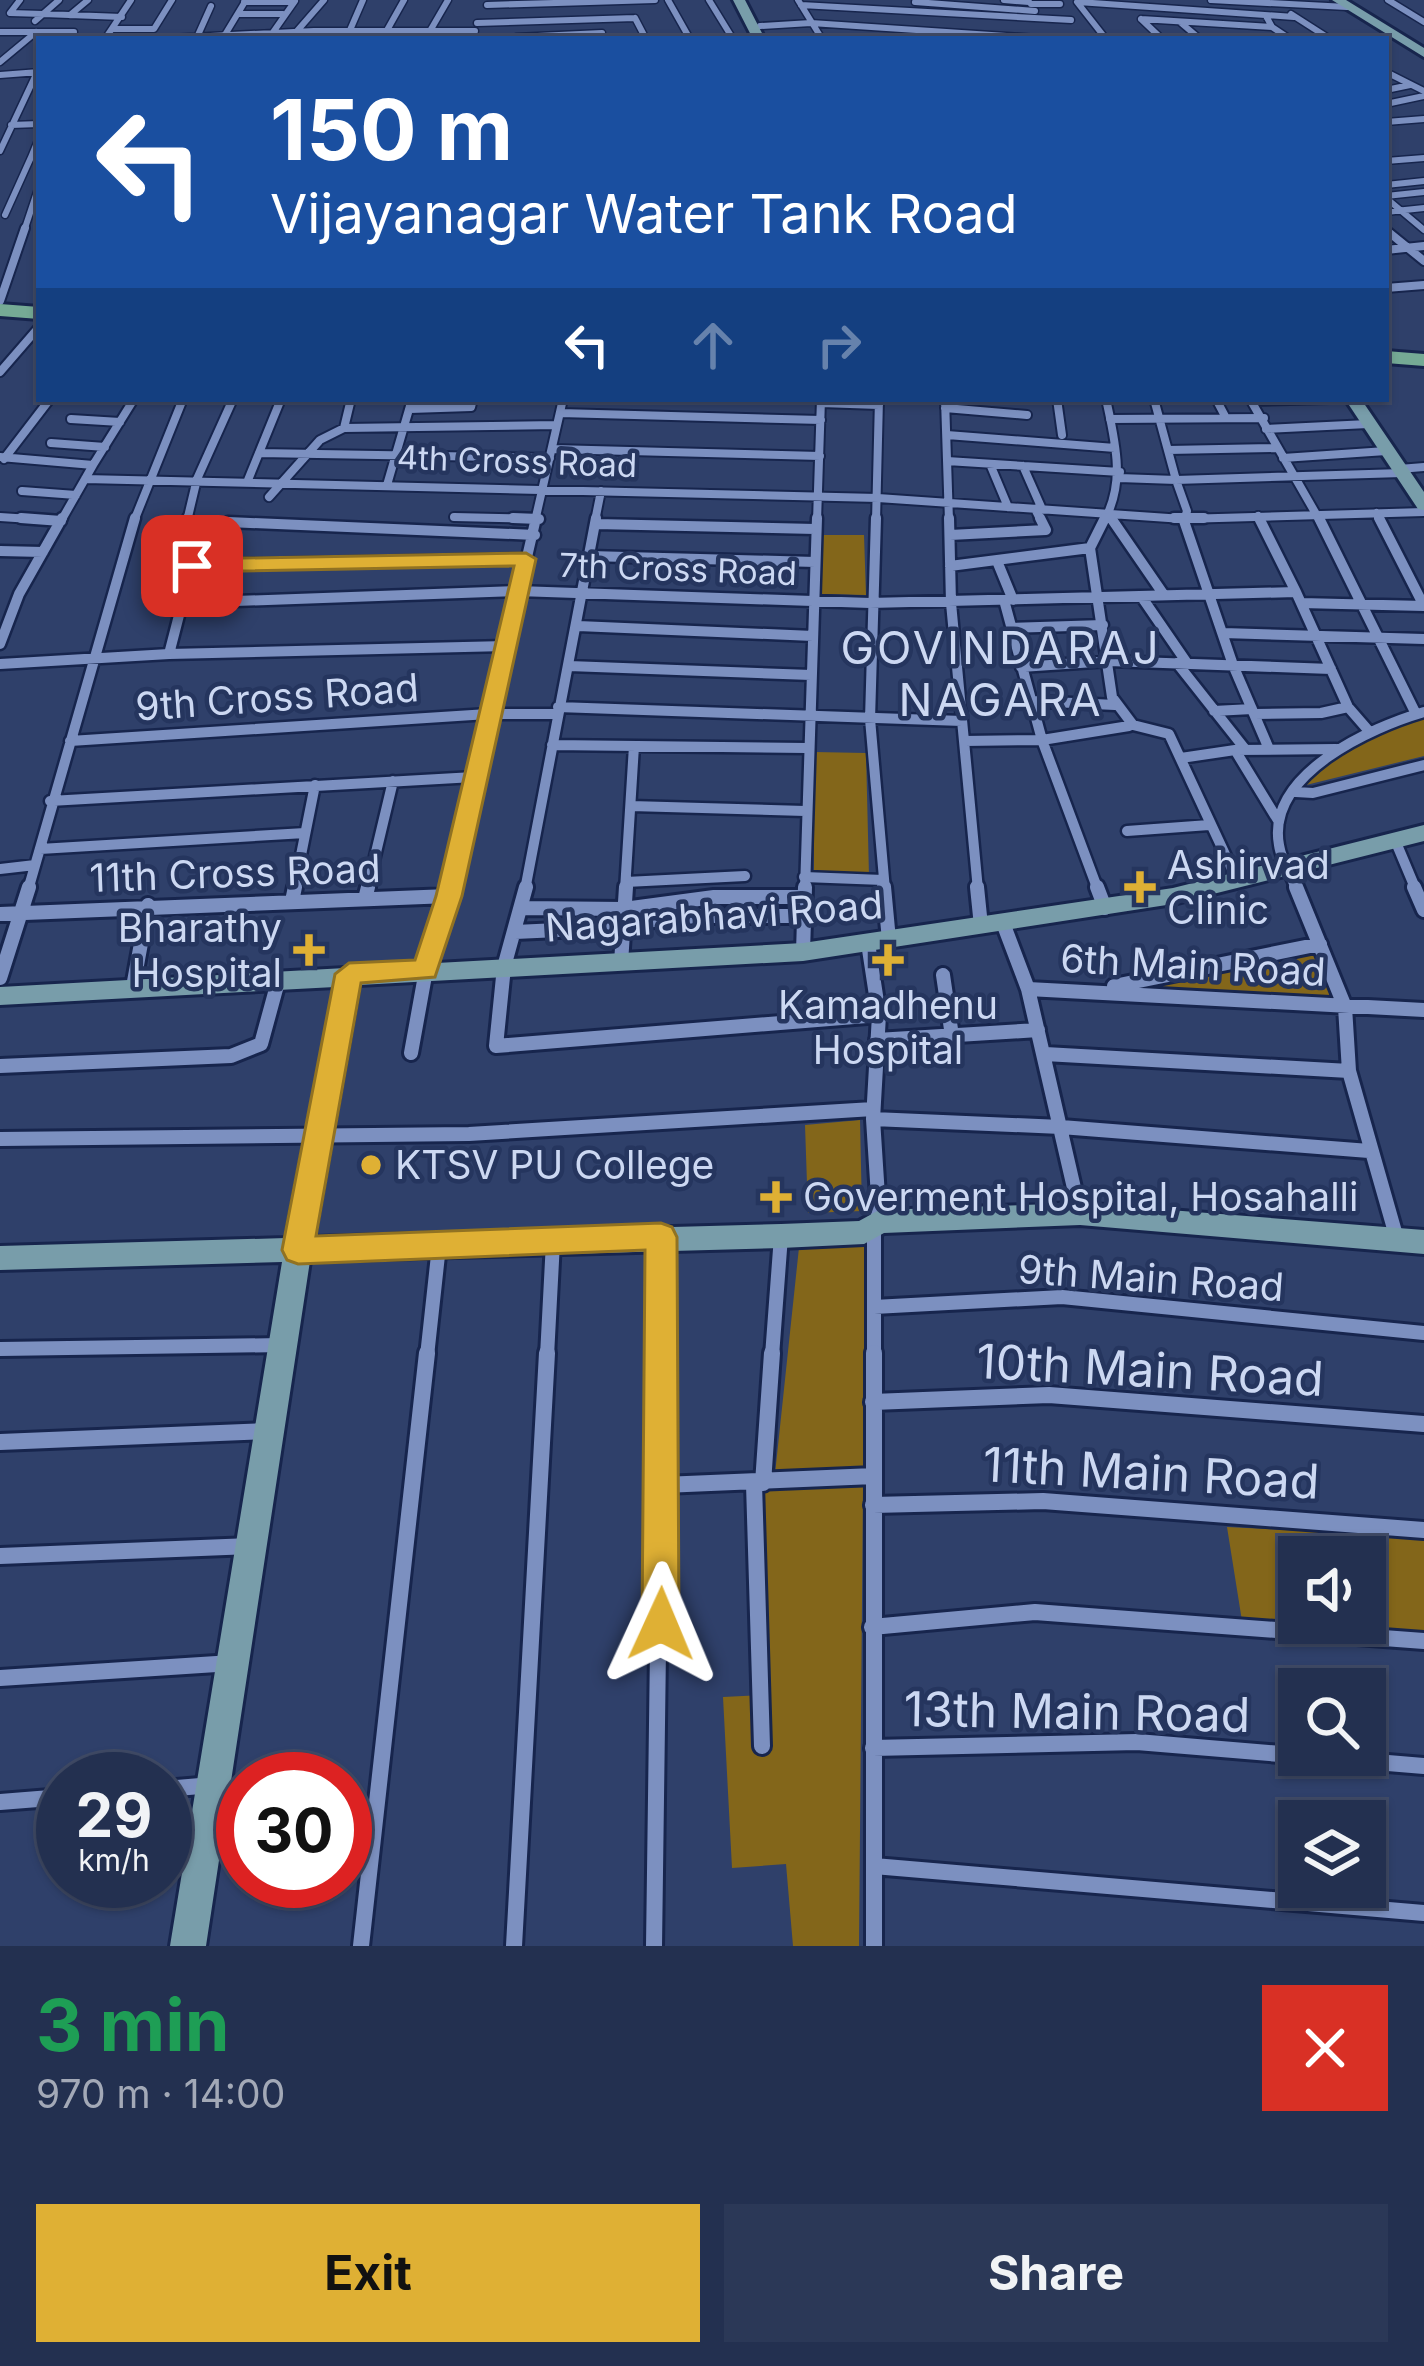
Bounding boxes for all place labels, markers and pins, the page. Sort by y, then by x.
pin [141,515,243,617]
place label: Ashirvad Clinic [1167,841,1330,933]
marker: Ashirvad Clinic [1124,871,1156,903]
place label: Bharathy Hospital [118,904,282,996]
marker: Bharathy Hospital [293,934,325,966]
marker: Kamadhenu Hospital [872,944,904,976]
place label: Kamadhenu Hospital [778,981,998,1073]
place label: KTSV PU College [395,1141,714,1188]
marker: KTSV PU College [358,1152,384,1178]
place label: Goverment Hospital, Hosahalli [803,1173,1359,1220]
marker: Goverment Hospital, Hosahalli [760,1181,792,1213]

